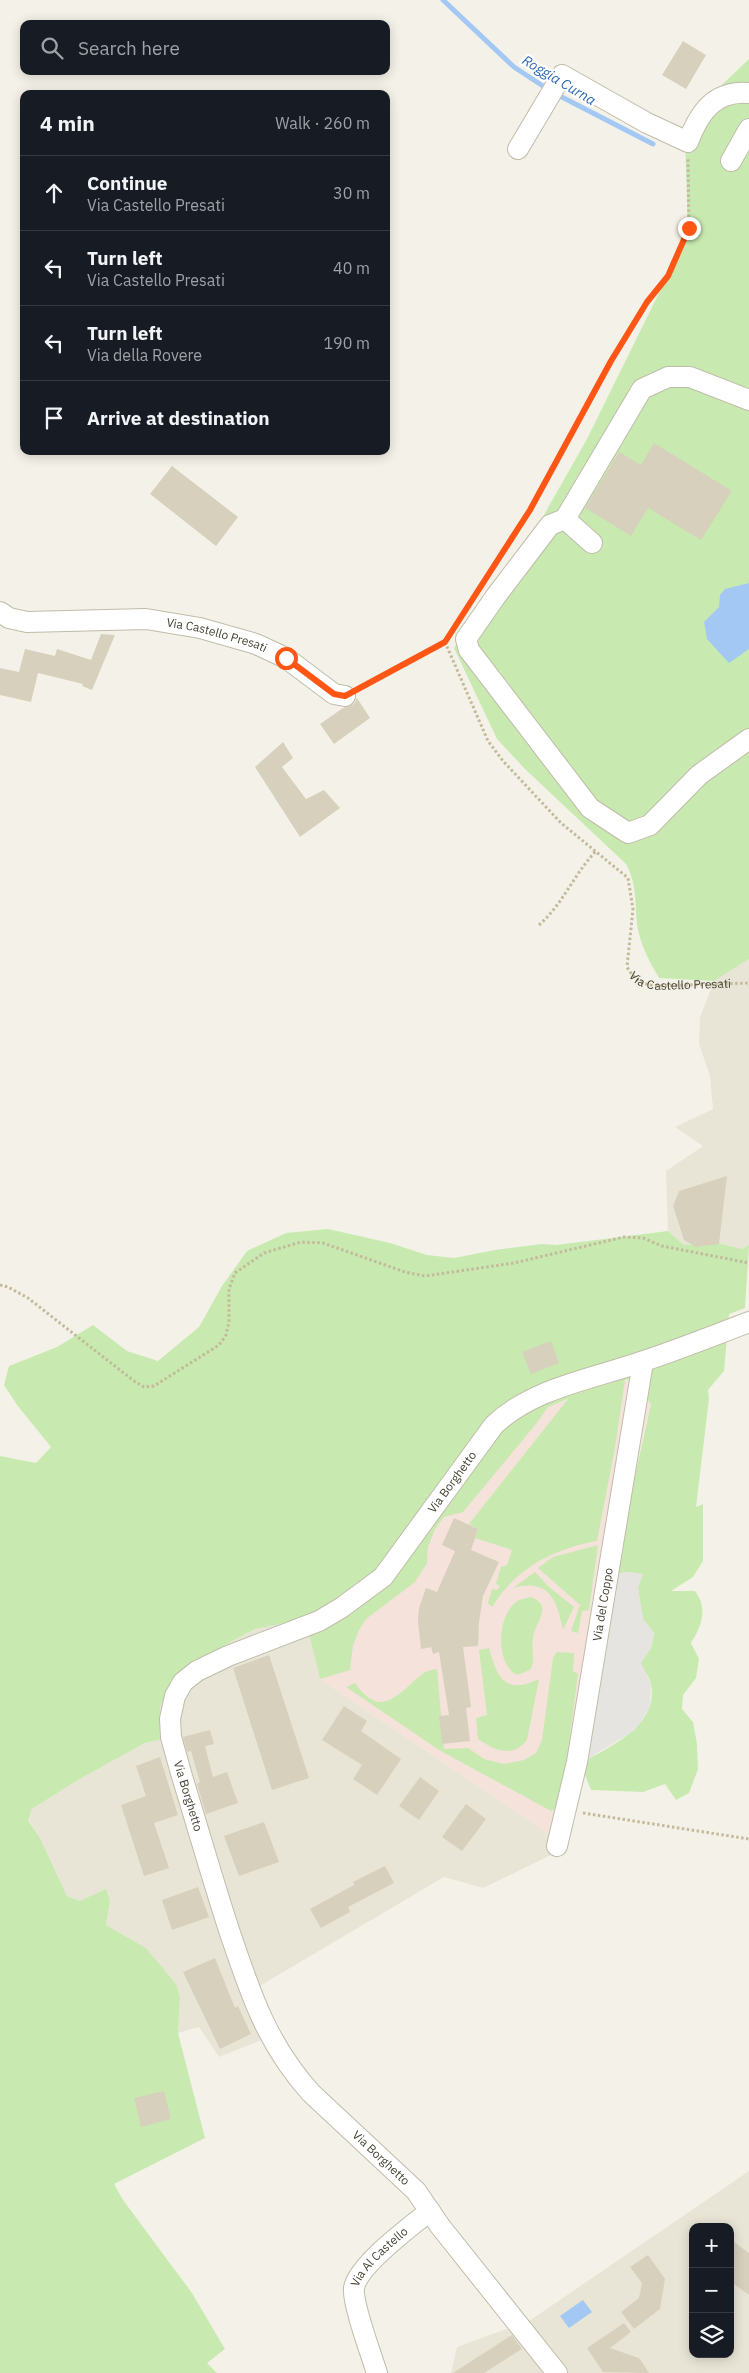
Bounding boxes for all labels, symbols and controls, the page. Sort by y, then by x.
search box [20,20,390,75]
icon: search [38,34,66,62]
text: Search here [78,36,180,60]
water label: Roggia Curna [519,51,599,109]
text: 4 min [40,109,95,137]
text: Walk · 260 m [275,113,370,133]
text: Continue [87,171,167,195]
icon: ahead [40,179,68,207]
text: 30 m [333,183,370,203]
text: Via Castello Presati [87,195,225,215]
route end [678,217,701,240]
text: Turn left [87,246,163,270]
icon: left [40,254,68,282]
text: 40 m [333,258,370,278]
text: Via Castello Presati [87,270,225,290]
text: Turn left [87,321,163,345]
icon: left [40,329,68,357]
text: 190 m [323,333,370,353]
text: Via della Rovere [87,345,202,365]
icon: arrive [40,404,68,432]
text: Arrive at destination [87,406,270,430]
street label: Via Castello Presati [165,615,270,655]
route start [275,647,298,670]
street label: Via Castello Presati [626,968,731,993]
street label: Via Borghetto [424,1448,480,1516]
street label: Via del Coppo [589,1566,616,1642]
street label: Via Borghetto [171,1759,206,1833]
street label: Via Borghetto [350,2127,413,2188]
street label: Via Al Castello [347,2223,411,2289]
map controls [689,2223,734,2358]
button: + [689,2223,734,2268]
button: − [689,2268,734,2313]
button: layers [689,2313,734,2358]

